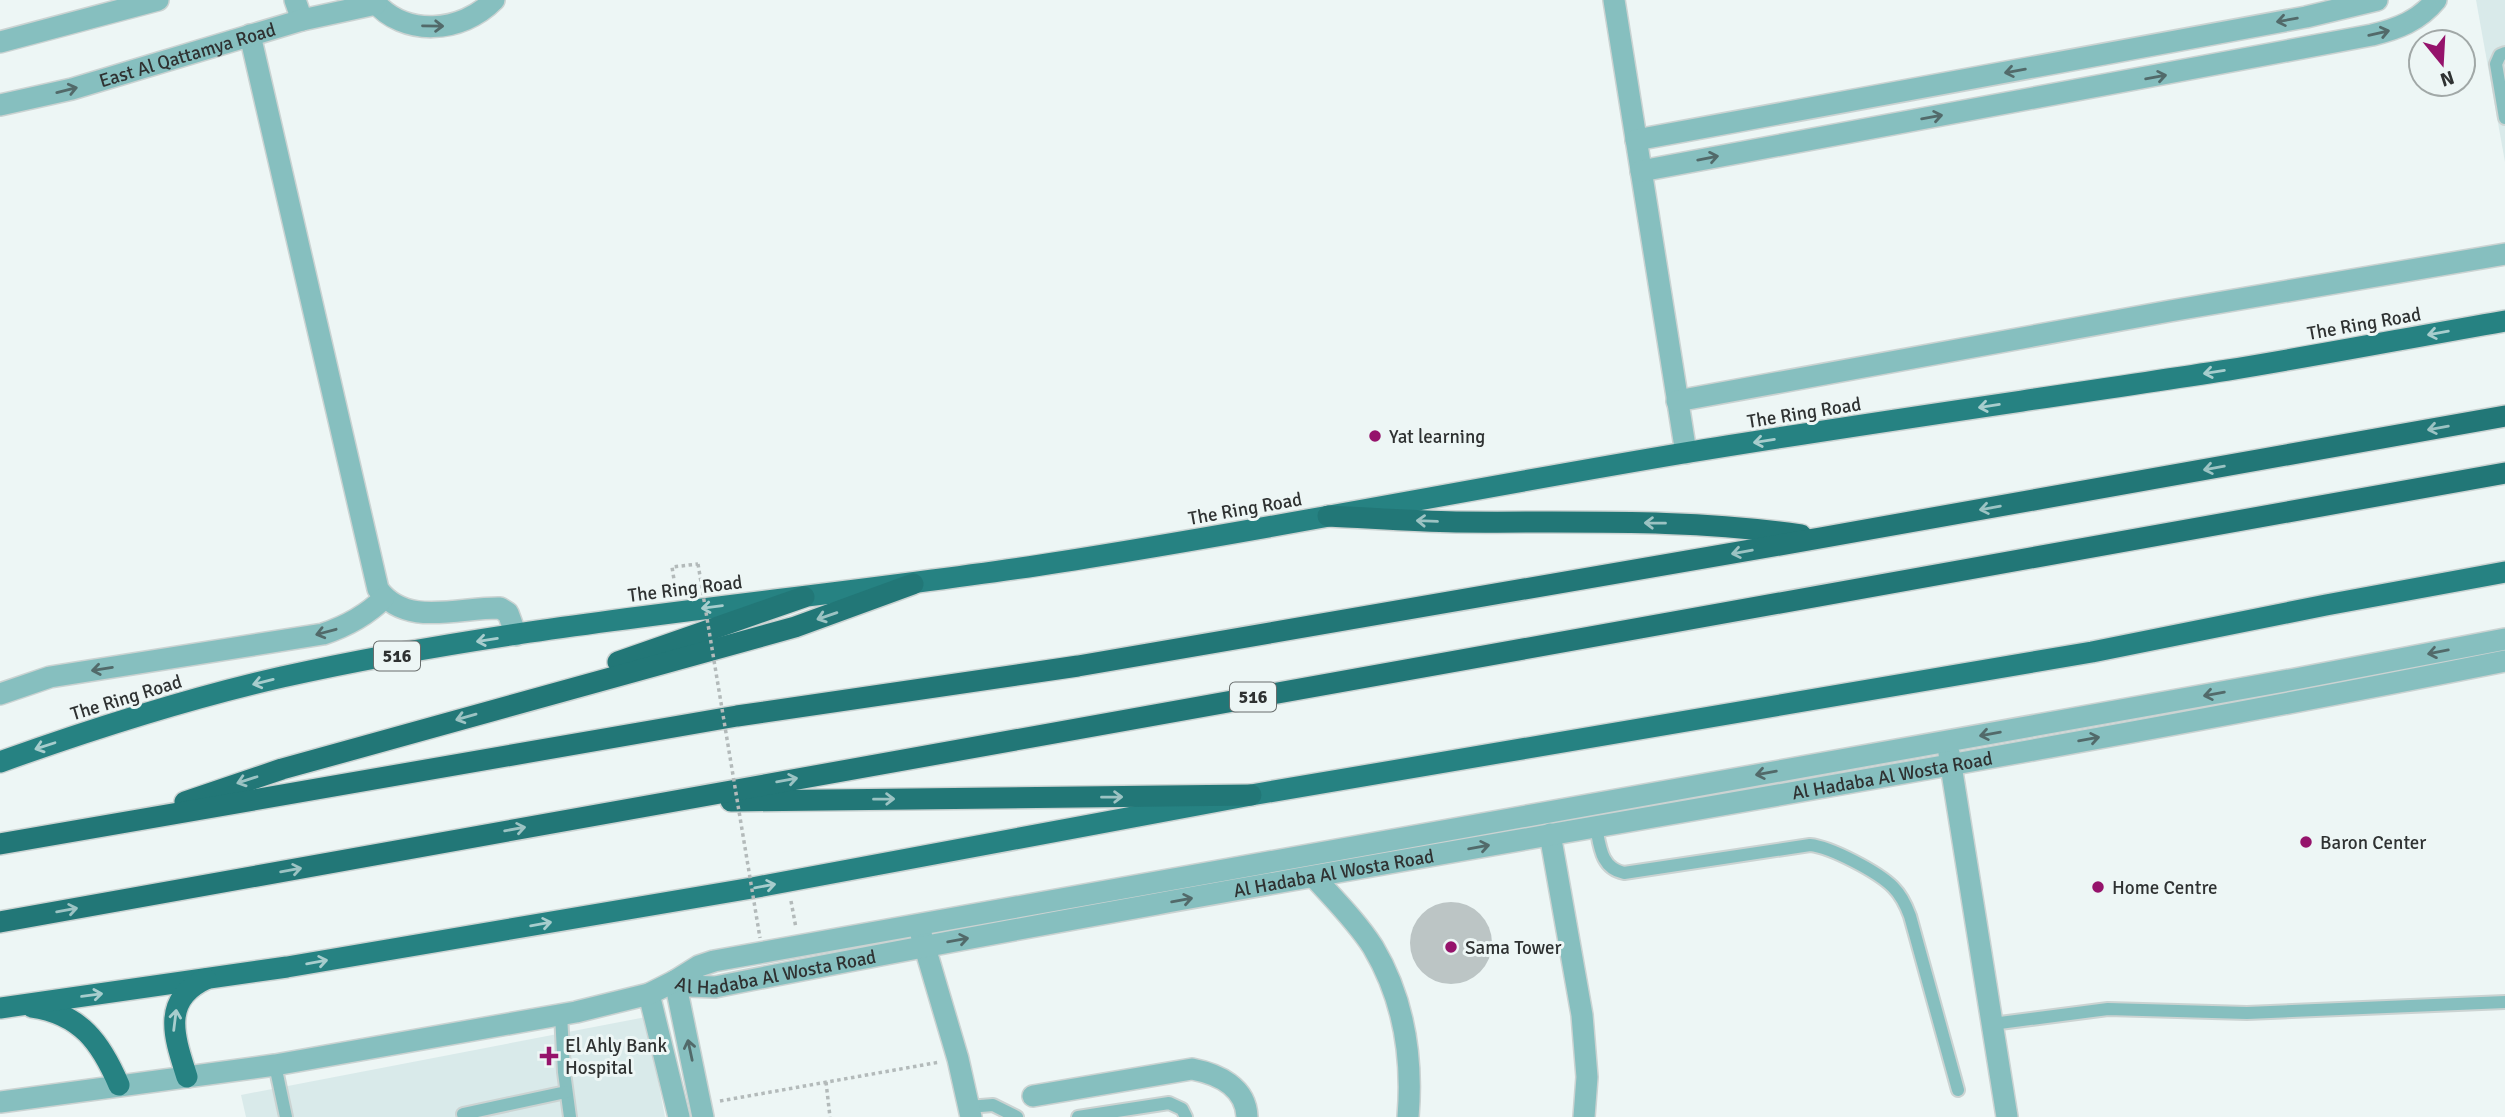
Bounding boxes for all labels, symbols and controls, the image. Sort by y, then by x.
one-way arrow [2276,14,2299,28]
street label: East Al Qattamya Road [96,18,279,93]
one-way arrow [421,19,444,33]
one-way arrow [2367,26,2390,40]
north arrow [2407,28,2477,98]
one-way arrow [2004,64,2027,78]
text: N [2437,65,2457,92]
one-way arrow [2144,69,2167,83]
one-way arrow [55,83,77,96]
one-way arrow [1920,110,1943,123]
one-way arrow [1696,151,1719,164]
street label: The Ring Road [2305,302,2423,346]
one-way arrow [2427,326,2450,340]
one-way arrow [2203,366,2226,379]
street label: The Ring Road [1745,392,1863,434]
one-way arrow [1978,400,2001,413]
one-way arrow [2427,422,2450,435]
place label: Yat learning [1389,425,1485,449]
marker: Yat learning [1367,428,1383,444]
one-way arrow [1753,435,1776,448]
one-way arrow [2203,461,2226,475]
street label: The Ring Road [1186,487,1304,531]
one-way arrow [1979,502,2002,515]
one-way arrow [1416,514,1439,527]
one-way arrow [1644,517,1667,530]
one-way arrow [1731,546,1754,559]
street label: The Ring Road [626,570,744,608]
one-way arrow [701,601,724,614]
one-way arrow [816,611,838,623]
one-way arrow [316,626,338,639]
one-way arrow [476,634,499,647]
road number: 516 [374,642,420,670]
one-way arrow [2427,645,2450,659]
one-way arrow [91,663,114,676]
street label: The Ring Road [68,670,185,726]
one-way arrow [253,676,275,689]
road number: 516 [1230,682,1276,712]
one-way arrow [2203,688,2226,701]
one-way arrow [455,712,477,725]
one-way arrow [1980,728,2002,741]
one-way arrow [2077,732,2099,746]
one-way arrow [35,741,57,753]
street label: Al Hadaba Al Wosta Road [1790,747,1994,805]
one-way arrow [1755,767,1778,780]
one-way arrow [775,773,798,787]
one-way arrow [237,775,259,788]
one-way arrow [1100,790,1123,803]
one-way arrow [873,792,896,806]
one-way arrow [503,822,526,836]
place label: Baron Center [2320,831,2426,855]
marker: Baron Center [2298,834,2314,850]
one-way arrow [1467,840,1489,853]
street label: Al Hadaba Al Wosta Road [1232,844,1436,903]
one-way arrow [279,863,302,876]
place label: Home Centre [2112,876,2218,900]
one-way arrow [753,879,776,892]
marker: Home Centre [2090,879,2106,895]
one-way arrow [1170,893,1193,907]
one-way arrow [55,903,78,917]
one-way arrow [529,917,552,930]
one-way arrow [946,933,969,946]
place label: Sama Tower [1465,936,1562,960]
marker: Sama Tower [1443,939,1459,955]
street label: Al Hadaba Al Wosta Road [672,945,878,1000]
one-way arrow [305,955,328,968]
one-way arrow [80,989,103,1002]
one-way arrow [169,1009,182,1032]
place label: El Ahly Bank Hospital [565,1034,667,1080]
one-way arrow [682,1039,696,1062]
marker: El Ahly Bank Hospital [539,1046,559,1066]

